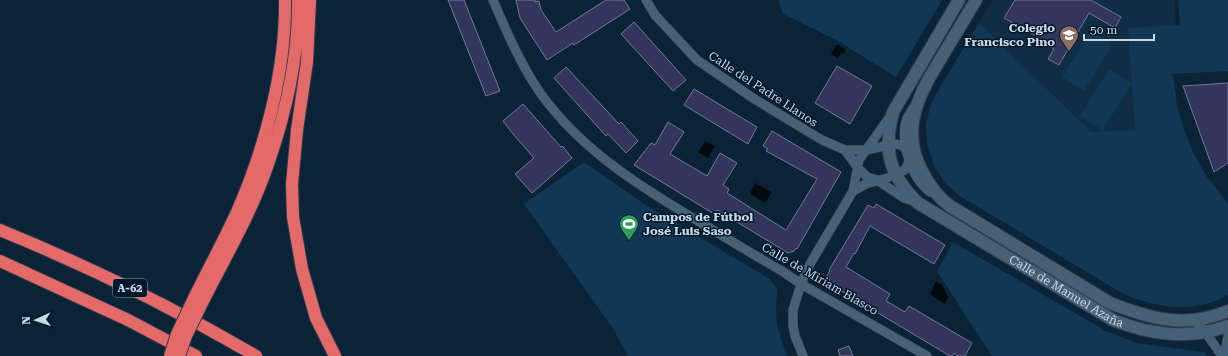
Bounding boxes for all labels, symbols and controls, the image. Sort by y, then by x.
scale bar [1084,16,1154,42]
place label: Colegio Francisco Pino [964,21,1055,49]
text: 50 m [1090,23,1117,37]
school or university icon: Colegio Francisco Pino [1058,24,1080,52]
street label: Calle del Padre Llanos [706,48,820,130]
place label: Campos de Fútbol José Luis Saso [643,210,753,238]
sports icon: Campos de Fútbol José Luis Saso [618,213,640,241]
street label: Calle de Miriam Blasco [759,240,881,318]
street label: Calle de Manuel Azaña [1006,252,1126,331]
road number: A-62 [113,279,147,297]
north arrow [16,300,56,340]
text: N [20,315,33,325]

